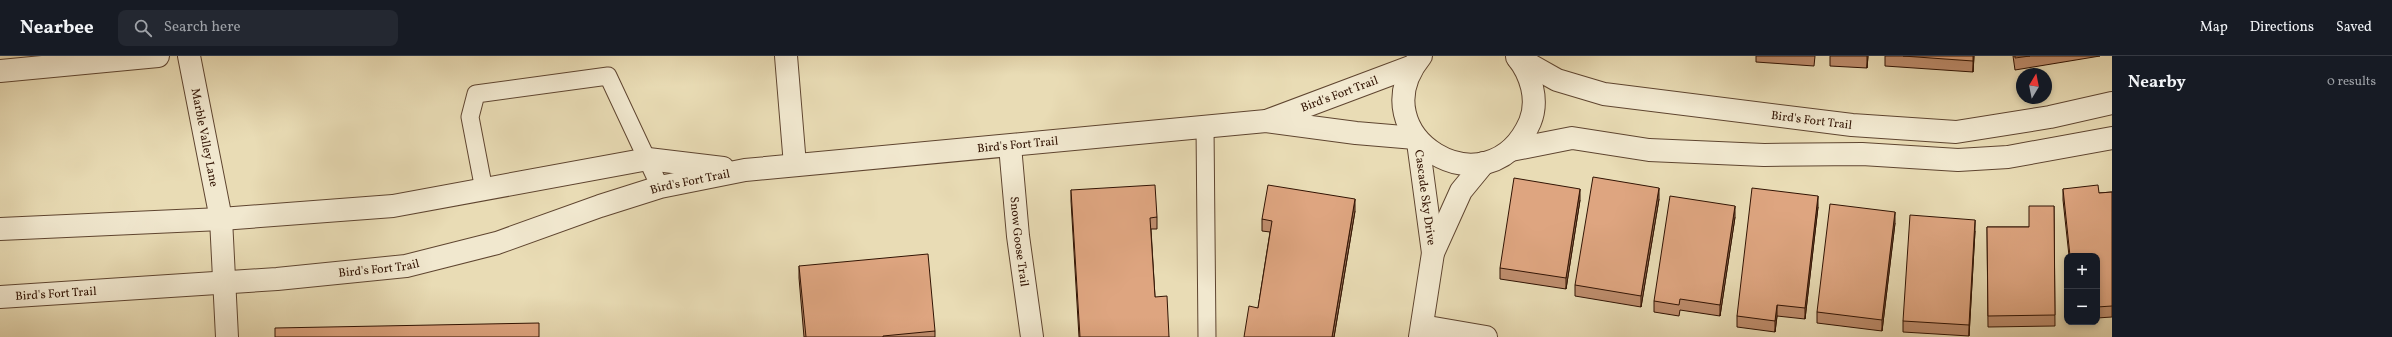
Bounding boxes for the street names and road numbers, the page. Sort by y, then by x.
street label: Bird's Fort Trail [1299,73,1381,116]
street label: Marble Valley Lane [187,87,222,189]
street label: Bird's Fort Trail [1770,108,1853,134]
street label: Bird's Fort Trail [976,134,1059,157]
street label: Cascade Sky Drive [1410,149,1439,247]
street label: Bird's Fort Trail [648,166,732,199]
street label: Snow Goose Trail [1006,196,1032,288]
street label: Bird's Fort Trail [338,256,422,282]
street label: Bird's Fort Trail [15,284,98,305]

